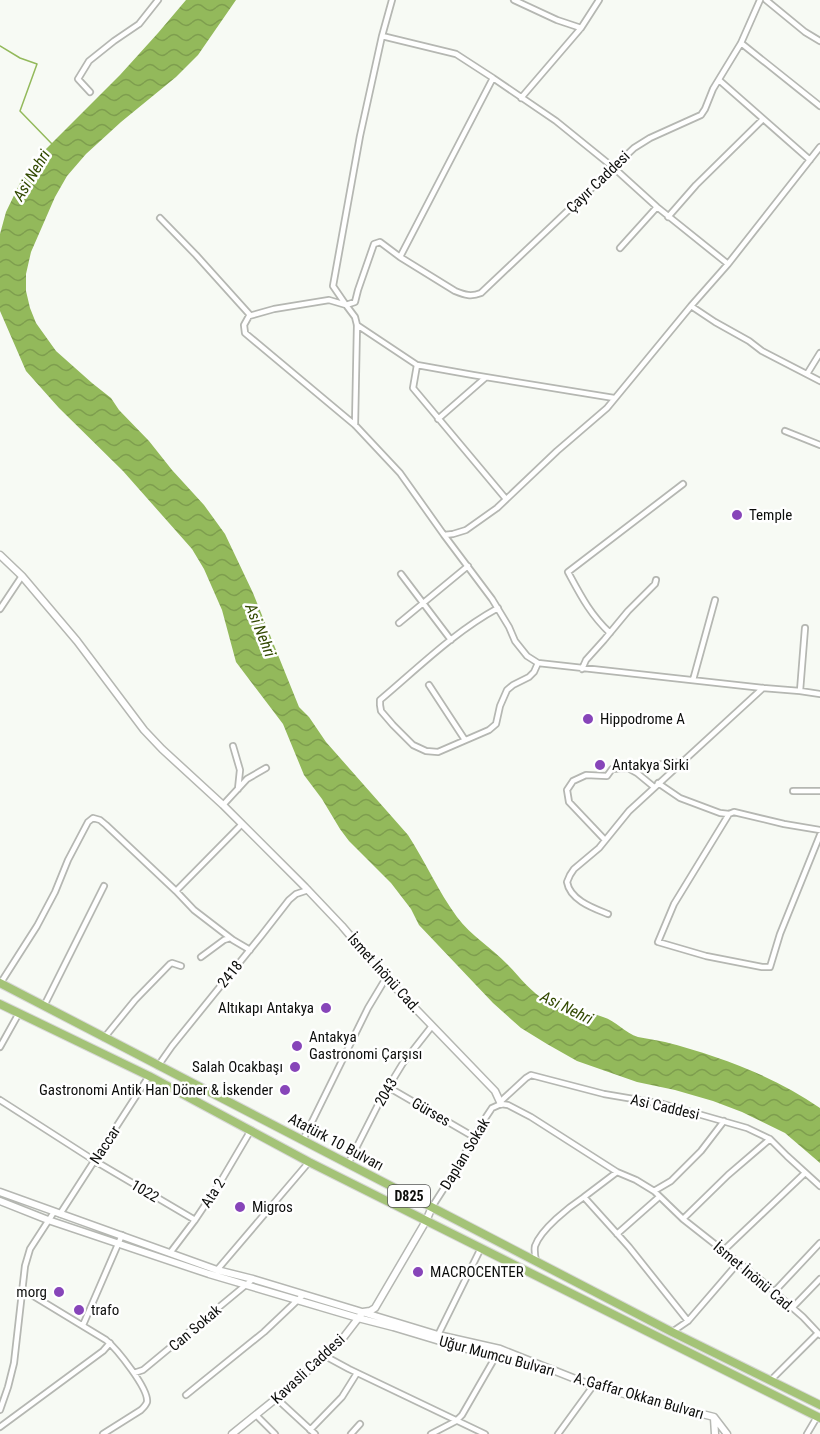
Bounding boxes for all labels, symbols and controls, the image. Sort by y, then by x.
water label: Asi Nehri [8,146,54,205]
street label: Çayır Caddesi [563,147,633,217]
place label: Temple [749,506,792,524]
marker: Temple [730,508,744,522]
water label: Asi Nehri [241,600,280,660]
place label: Hippodrome A [600,710,685,728]
marker: Hippodrome A [581,712,595,726]
place label: Antakya Sirki [612,756,689,774]
marker: Antakya Sirki [593,758,607,772]
street label: İsmet İnönü Cad. [344,930,424,1016]
street label: 2418 [214,957,246,991]
water label: Asi Nehri [537,986,596,1028]
place label: Altıkapı Antakya [218,999,314,1017]
marker: Altıkapı Antakya [319,1001,333,1015]
place label: Antakya Gastronomi Çarşısı [309,1028,422,1063]
marker: Antakya Gastronomi Çarşısı [290,1039,304,1053]
place label: Salah Ocakbaşı [192,1058,283,1076]
marker: Salah Ocakbaşı [288,1060,302,1074]
street label: 2043 [371,1075,401,1109]
place label: Gastronomi Antik Han Döner & İskender [39,1081,273,1099]
marker: Gastronomi Antik Han Döner & İskender [278,1083,292,1097]
street label: Asi Caddesi [629,1090,701,1124]
street label: Gürses [409,1094,454,1130]
street label: Atatürk 10 Bulvarı [285,1109,387,1175]
street label: Daplan Sokak [437,1115,494,1193]
street label: Naccar [86,1122,124,1168]
street label: Ata 2 [197,1175,229,1211]
street label: 1022 [128,1176,162,1206]
road number: D825 [388,1185,430,1207]
place label: Migros [252,1198,293,1216]
marker: Migros [233,1200,247,1214]
street label: İsmet İnönü Cad. [710,1238,798,1316]
place label: MACROCENTER [430,1263,524,1281]
marker: MACROCENTER [411,1265,425,1279]
place label: morg [16,1283,47,1301]
marker: morg [52,1285,66,1299]
place label: trafo [91,1301,119,1319]
street label: Can Sokak [165,1301,225,1355]
marker: trafo [72,1303,86,1317]
street label: Kavasli Caddesi [268,1330,348,1408]
street label: Uğur Mumcu Bulvarı [437,1332,557,1380]
street label: A.Gaffar Okkan Bulvarı [572,1369,706,1423]

